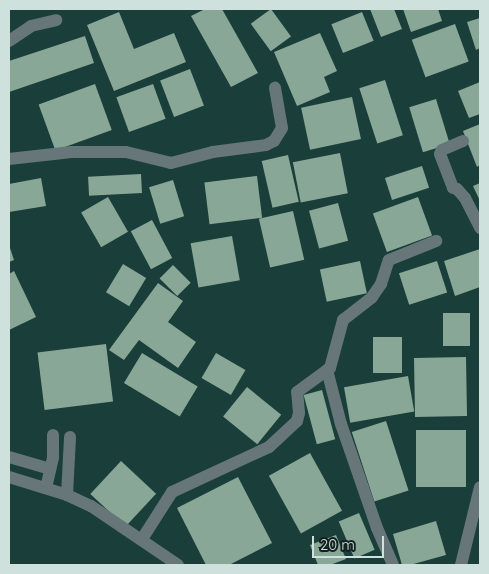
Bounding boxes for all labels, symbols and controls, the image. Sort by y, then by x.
scale bar [314,526,386,558]
text: 20 m [320,535,355,554]

